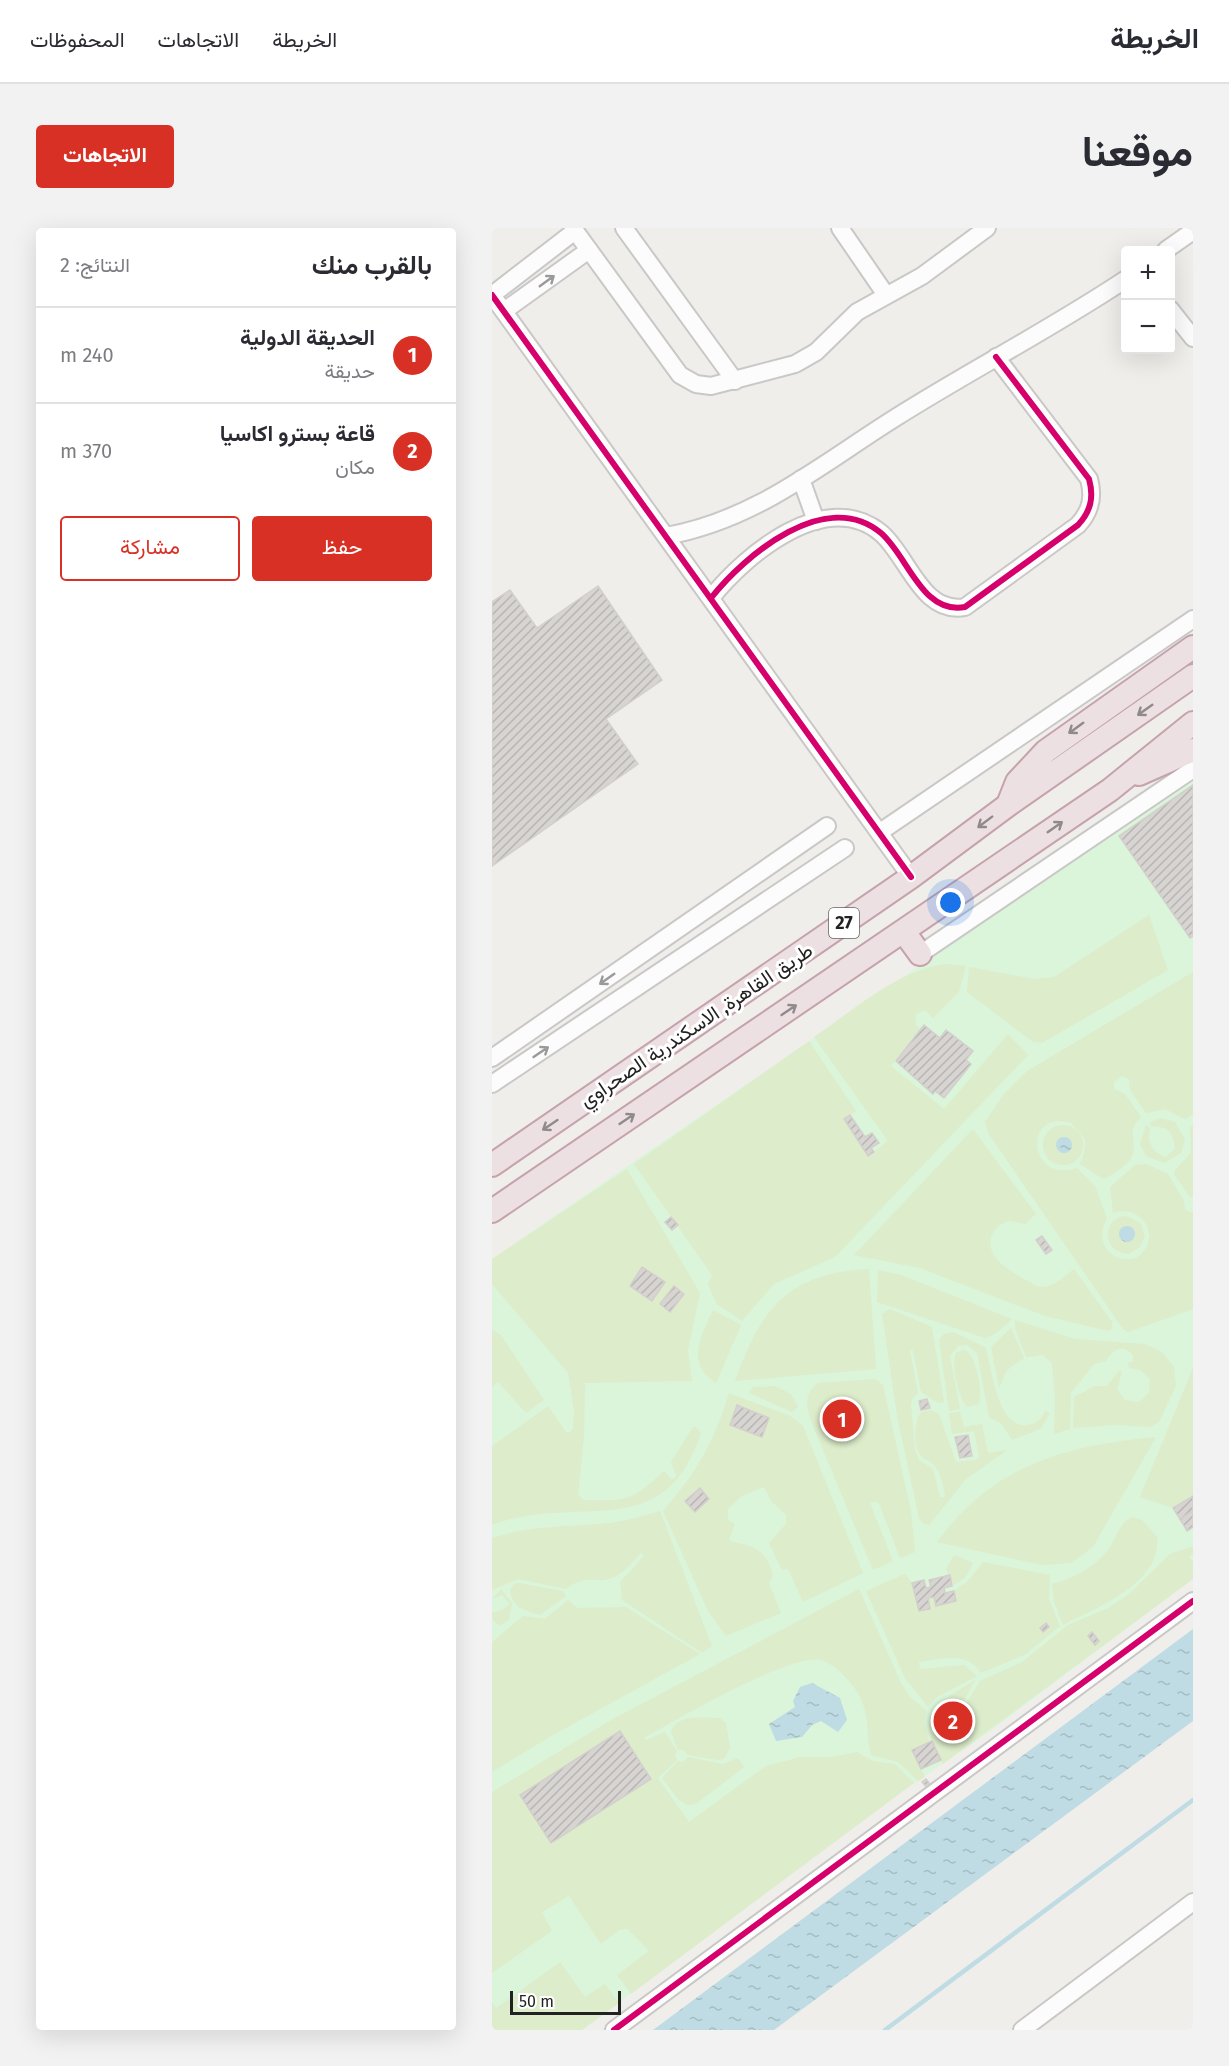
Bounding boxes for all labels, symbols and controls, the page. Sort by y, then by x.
text: الخريطة [1110,22,1199,55]
text: المحفوظات [30,27,125,53]
text: الاتجاهات [158,27,239,53]
text: الخريطة [272,27,337,53]
button: الاتجاهات [36,125,174,188]
text: موقعنا [1082,127,1193,177]
map controls [1121,246,1175,354]
button: + [1121,246,1175,300]
text: بالقرب منك [312,250,432,281]
text: النتائج: 2 [60,253,130,277]
one-way arrow [538,274,554,287]
button: − [1121,300,1175,354]
text: الحديقة الدولية [240,324,375,351]
text: 240 m [60,343,114,367]
text: 1 [408,343,417,367]
text: حديقة [324,359,375,383]
text: قاعة بسترو اكاسيا [220,420,375,447]
text: 370 m [60,439,112,463]
text: 2 [407,439,418,463]
text: مكان [335,455,375,479]
button: مشاركة [60,516,240,581]
button: حفظ [252,516,432,581]
one-way arrow [1137,704,1154,716]
one-way arrow [1069,722,1085,734]
one-way arrow [978,815,994,828]
one-way arrow [1047,821,1063,833]
your location [936,888,965,917]
road number: 27 [829,908,859,938]
street label: طريق القاهرة, الاسكندرية الصحراوي [575,938,820,1116]
one-way arrow [599,973,615,985]
one-way arrow [780,1004,797,1016]
one-way arrow [532,1045,549,1058]
one-way arrow [619,1113,635,1125]
one-way arrow [542,1119,558,1131]
pin: 1 [822,1396,862,1442]
pin: 2 [934,1698,972,1744]
scale bar [510,1988,621,2016]
text: 50 m [519,1992,554,2011]

